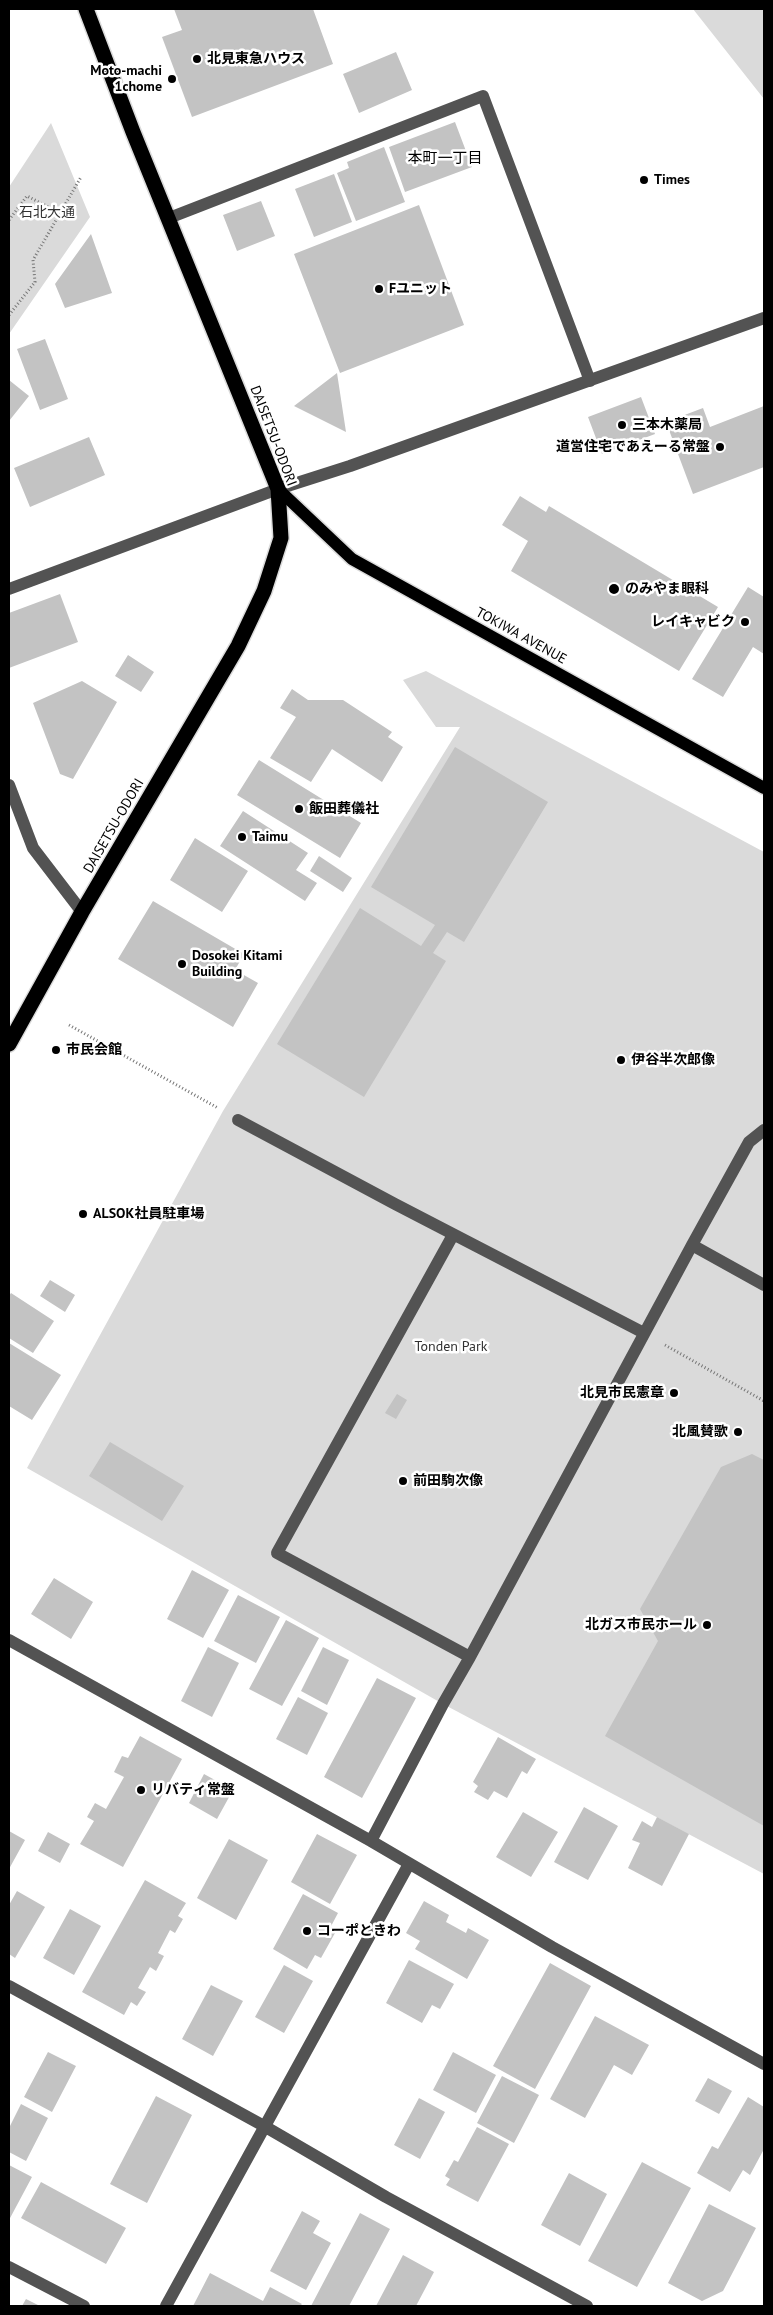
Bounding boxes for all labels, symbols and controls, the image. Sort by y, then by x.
place label: 北見東急ハウス [207,51,305,67]
marker: 北見東急ハウス [191,53,203,65]
place label: Moto-machi 1chome [90,63,162,95]
marker: Moto-machi 1chome [166,73,178,85]
district label: 本町一丁目 [408,150,482,168]
place label: Times [654,172,690,188]
marker: Times [638,174,650,186]
park label: 石北大通 [19,205,75,221]
place label: Fユニット [389,281,452,297]
marker: Fユニット [373,283,385,295]
street label: DAISETSU-ODORI [246,383,300,489]
place label: 三本木薬局 [632,417,702,433]
marker: 三本木薬局 [616,419,628,431]
place label: 道営住宅であえーる常盤 [556,439,710,455]
marker: 道営住宅であえーる常盤 [714,441,726,453]
place label: のみやま眼科 [625,581,709,597]
marker: のみやま眼科 [607,582,621,596]
street label: TOKIWA AVENUE [473,604,569,668]
place label: レイキャビク [651,614,735,630]
marker: レイキャビク [739,616,751,628]
street label: DAISETSU-ODORI [80,776,148,876]
place label: 飯田葬儀社 [309,801,379,817]
marker: 飯田葬儀社 [293,803,305,815]
place label: Taimu [252,829,288,845]
marker: Taimu [236,831,248,843]
place label: Dosokei Kitami Building [192,948,282,980]
marker: Dosokei Kitami Building [176,958,188,970]
place label: 市民会館 [66,1042,122,1058]
marker: 市民会館 [50,1044,62,1056]
place label: 伊谷半次郎像 [631,1052,715,1068]
marker: 伊谷半次郎像 [615,1054,627,1066]
place label: ALSOK社員駐車場 [93,1206,204,1222]
marker: ALSOK社員駐車場 [77,1208,89,1220]
park label: Tonden Park [415,1339,487,1355]
place label: 北見市民憲章 [580,1385,664,1401]
marker: 北見市民憲章 [668,1387,680,1399]
place label: 北風賛歌 [672,1424,728,1440]
marker: 北風賛歌 [732,1426,744,1438]
place label: 前田駒次像 [413,1473,483,1489]
marker: 前田駒次像 [397,1475,409,1487]
place label: 北ガス市民ホール [585,1617,697,1633]
marker: 北ガス市民ホール [701,1619,713,1631]
place label: リバティ常盤 [151,1782,235,1798]
marker: リバティ常盤 [135,1784,147,1796]
place label: コーポときわ [317,1923,401,1939]
marker: コーポときわ [301,1925,313,1937]

